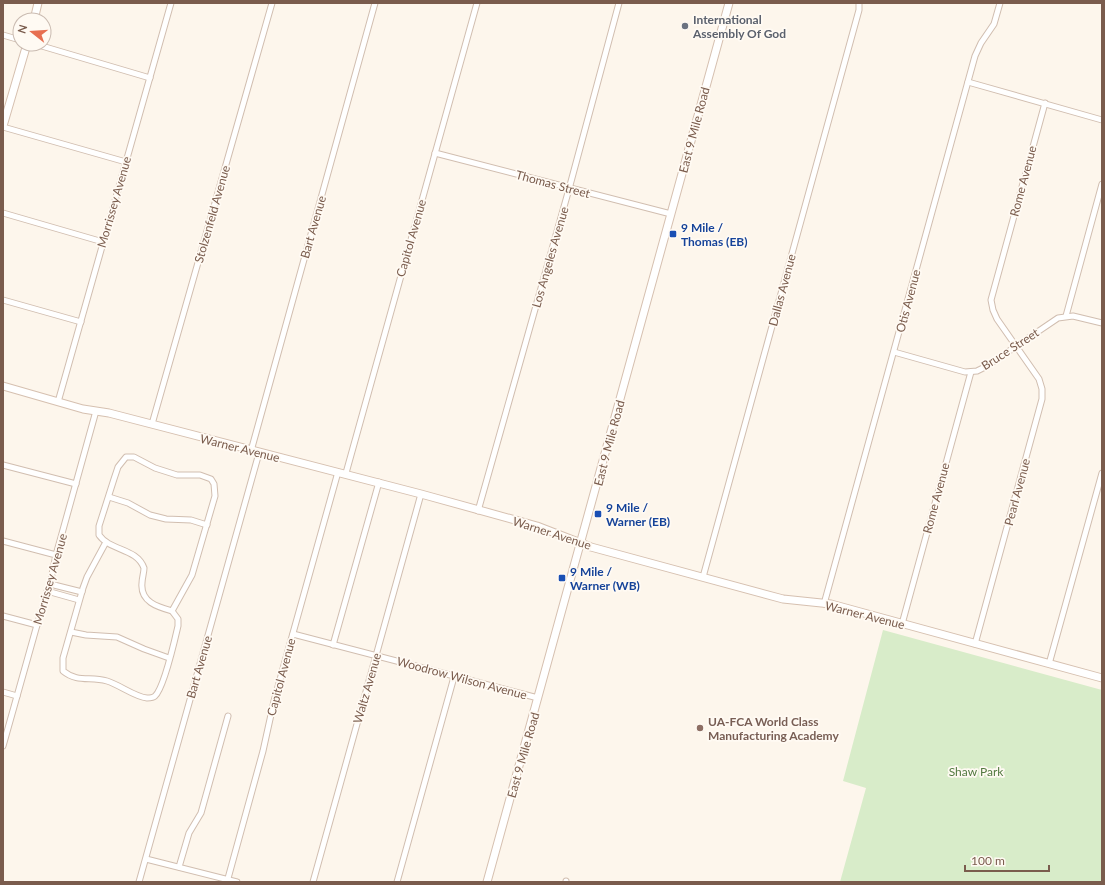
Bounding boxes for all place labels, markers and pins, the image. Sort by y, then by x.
place label: International Assembly Of God [692,12,786,41]
marker: International Assembly Of God [680,21,690,31]
place label: 9 Mile / Thomas (EB) [681,220,747,249]
marker: 9 Mile / Thomas (EB) [668,229,678,239]
place label: 9 Mile / Warner (EB) [606,500,670,529]
marker: 9 Mile / Warner (EB) [593,509,603,519]
place label: 9 Mile / Warner (WB) [570,564,640,593]
marker: 9 Mile / Warner (WB) [557,573,567,583]
place label: UA-FCA World Class Manufacturing Academy [708,714,839,743]
marker: UA-FCA World Class Manufacturing Academy [695,723,705,733]

